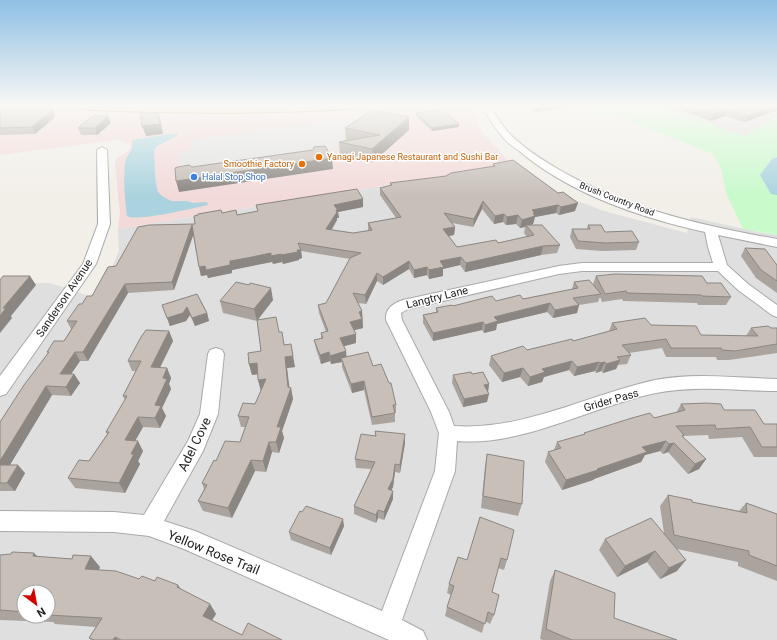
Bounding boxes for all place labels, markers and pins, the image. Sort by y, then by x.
marker: Yanagi Japanese Restaurant and Sushi Bar [314,152,324,162]
place label: Yanagi Japanese Restaurant and Sushi Bar [327,152,498,162]
place label: Smoothie Factory [224,159,295,169]
marker: Smoothie Factory [297,159,307,169]
marker: Halal Stop Shop [189,172,199,182]
place label: Halal Stop Shop [202,172,266,182]

